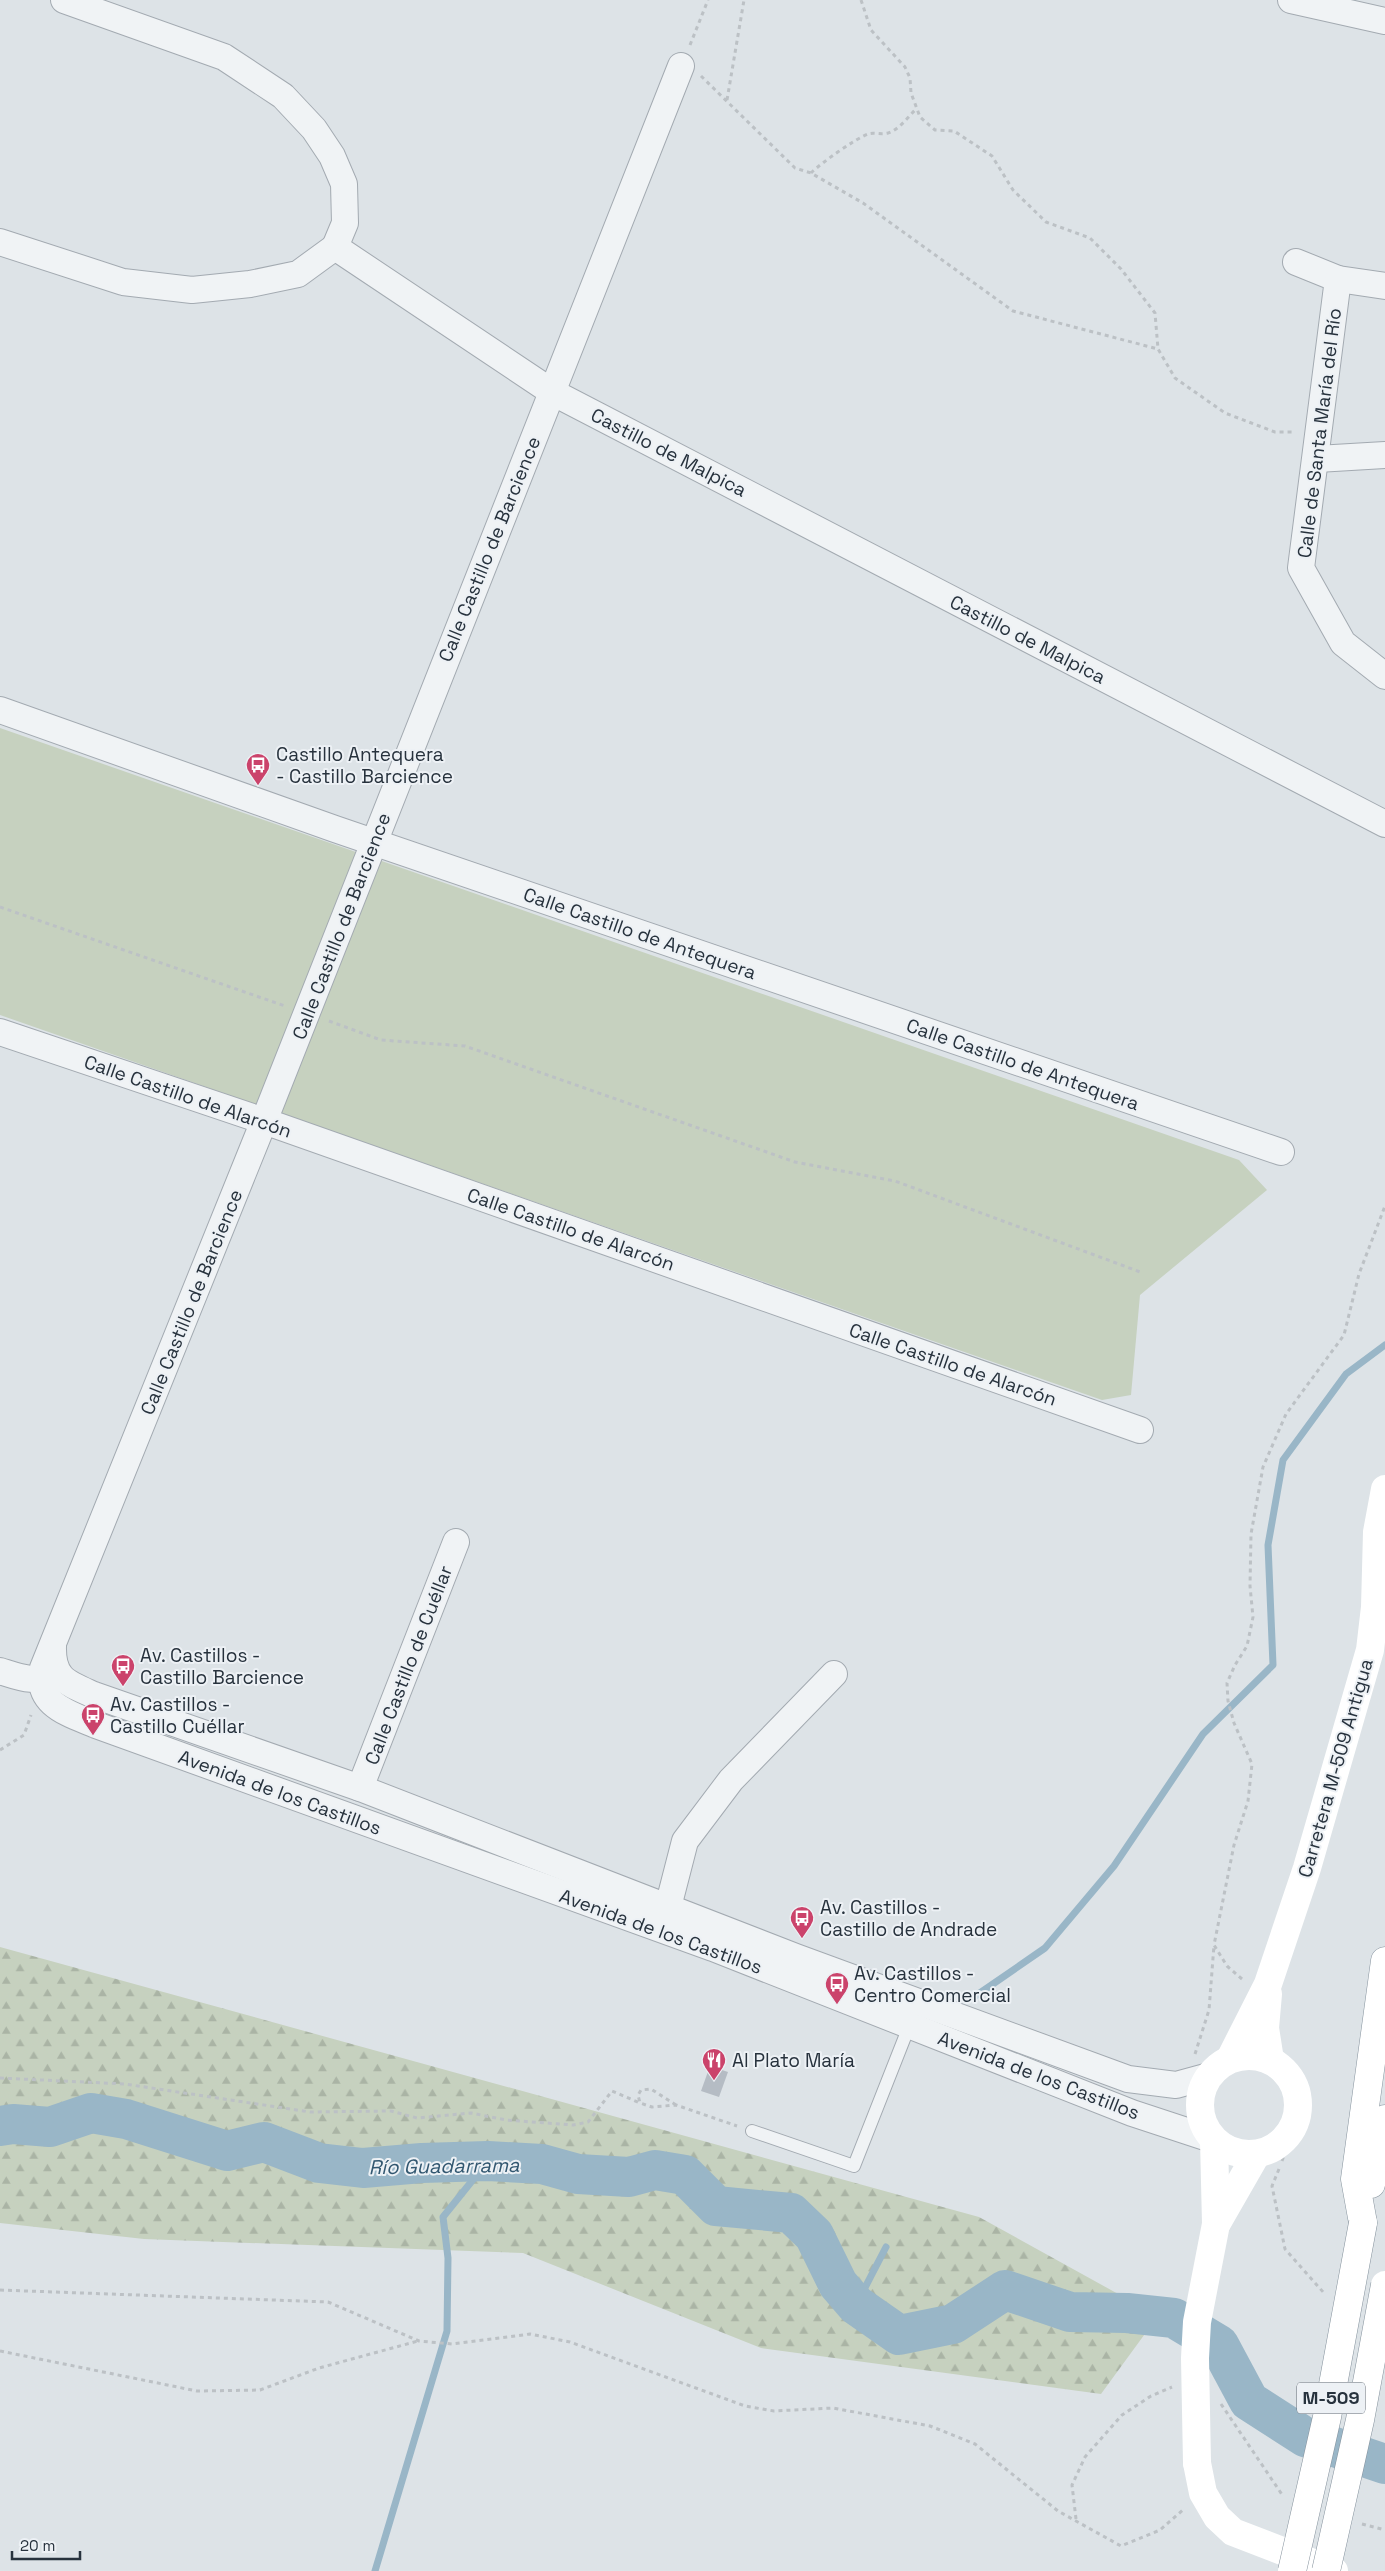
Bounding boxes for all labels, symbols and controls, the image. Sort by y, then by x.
street label: Calle de Santa María del Río [1292,307,1347,560]
street label: Castillo de Malpica [587,402,751,503]
street label: Calle Castillo de Barcience [433,433,546,666]
street label: Castillo de Malpica [946,589,1110,690]
place label: Castillo Antequera - Castillo Barcience [276,742,453,789]
bus stop icon: Castillo Antequera - Castillo Barcience [245,752,271,786]
street label: Calle Castillo de Barcience [287,809,396,1043]
street label: Calle Castillo de Antequera [520,882,760,985]
street label: Calle Castillo de Antequera [903,1013,1143,1116]
street label: Calle Castillo de Alarcón [81,1049,295,1144]
street label: Calle Castillo de Alarcón [464,1182,678,1277]
street label: Calle Castillo de Barcience [135,1186,248,1419]
street label: Calle Castillo de Alarcón [846,1317,1060,1412]
street label: Calle Castillo de Cuéllar [359,1562,458,1768]
place label: Av. Castillos - Castillo Barcience [140,1643,304,1690]
bus stop icon: Av. Castillos - Castillo Barcience [110,1653,136,1687]
street label: Carretera M-509 Antigua [1292,1656,1379,1881]
place label: Av. Castillos - Castillo Cuéllar [110,1692,245,1739]
bus stop icon: Av. Castillos - Castillo Cuéllar [80,1702,106,1736]
street label: Avenida de los Castillos [175,1744,385,1841]
street label: Avenida de los Castillos [556,1883,766,1980]
place label: Av. Castillos - Castillo de Andrade [820,1895,997,1942]
bus stop icon: Av. Castillos - Castillo de Andrade [789,1905,815,1939]
place label: Av. Castillos - Centro Comercial [854,1961,1011,2008]
bus stop icon: Av. Castillos - Centro Comercial [824,1971,850,2005]
street label: Avenida de los Castillos [934,2025,1143,2125]
restaurant icon: Al Plato María [701,2047,727,2081]
place label: Al Plato María [732,2048,855,2073]
water label: Río Guadarrama [368,2152,520,2180]
road number: M-509 [1297,2382,1365,2414]
scale bar [12,2528,80,2560]
text: 20 m [20,2536,55,2555]

